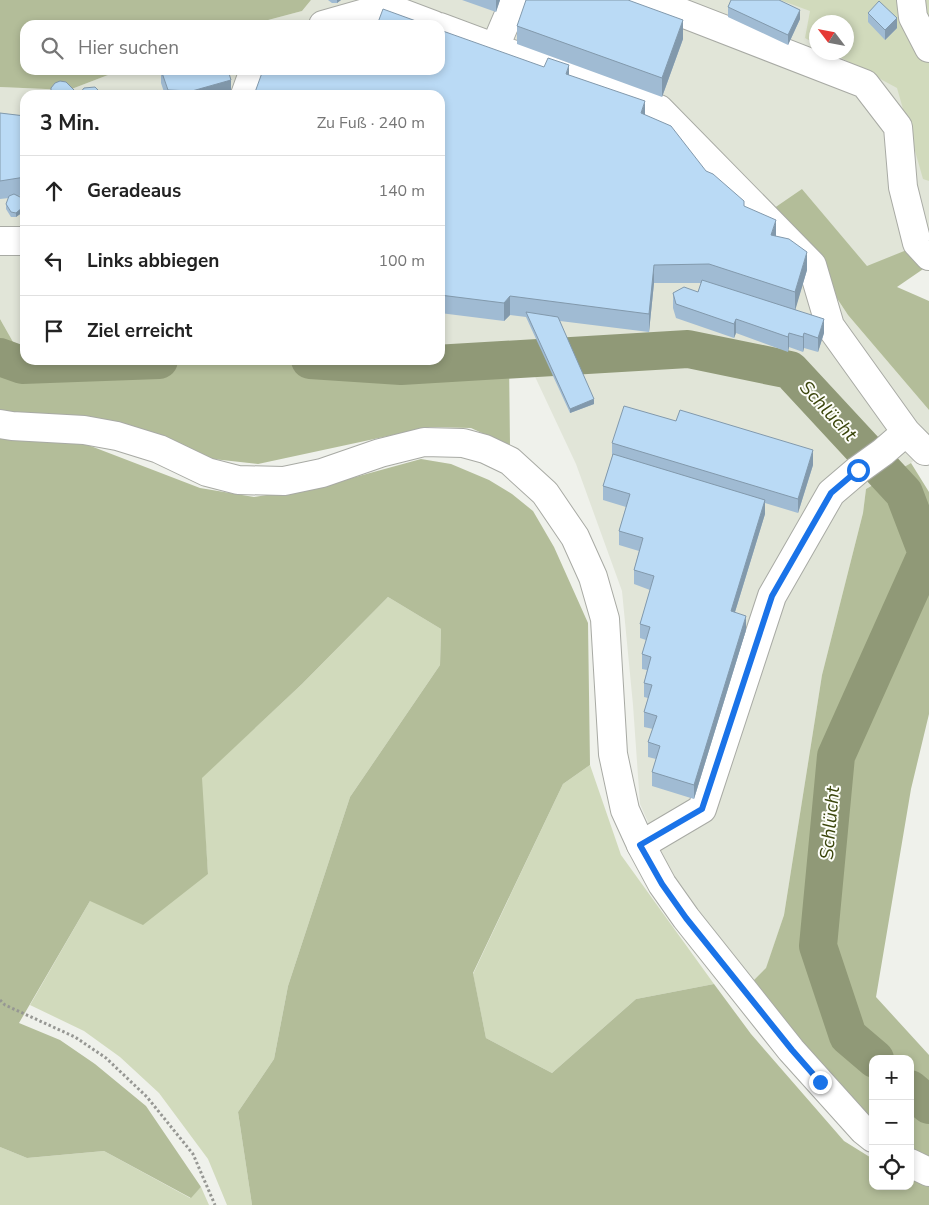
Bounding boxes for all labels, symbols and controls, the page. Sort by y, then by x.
north arrow [809,15,854,60]
search box [20,20,445,75]
icon: search [38,34,66,62]
text: Hier suchen [78,35,179,61]
text: 3 Min. [40,109,99,137]
text: Zu Fuß · 240 m [317,112,425,134]
icon: ahead [40,177,68,205]
text: Geradeaus [87,178,181,204]
text: 140 m [378,180,425,202]
icon: left [40,247,68,275]
text: Links abbiegen [87,248,219,274]
text: 100 m [378,250,425,272]
icon: arrive [40,317,68,345]
text: Ziel erreicht [87,318,192,344]
water label: Schlücht [793,375,864,448]
route start [847,459,870,482]
water label: Schlücht [814,784,846,861]
map controls [869,1055,914,1190]
button: + [869,1055,914,1100]
route end [809,1071,832,1094]
button: − [869,1100,914,1145]
button: locate [869,1145,914,1190]

